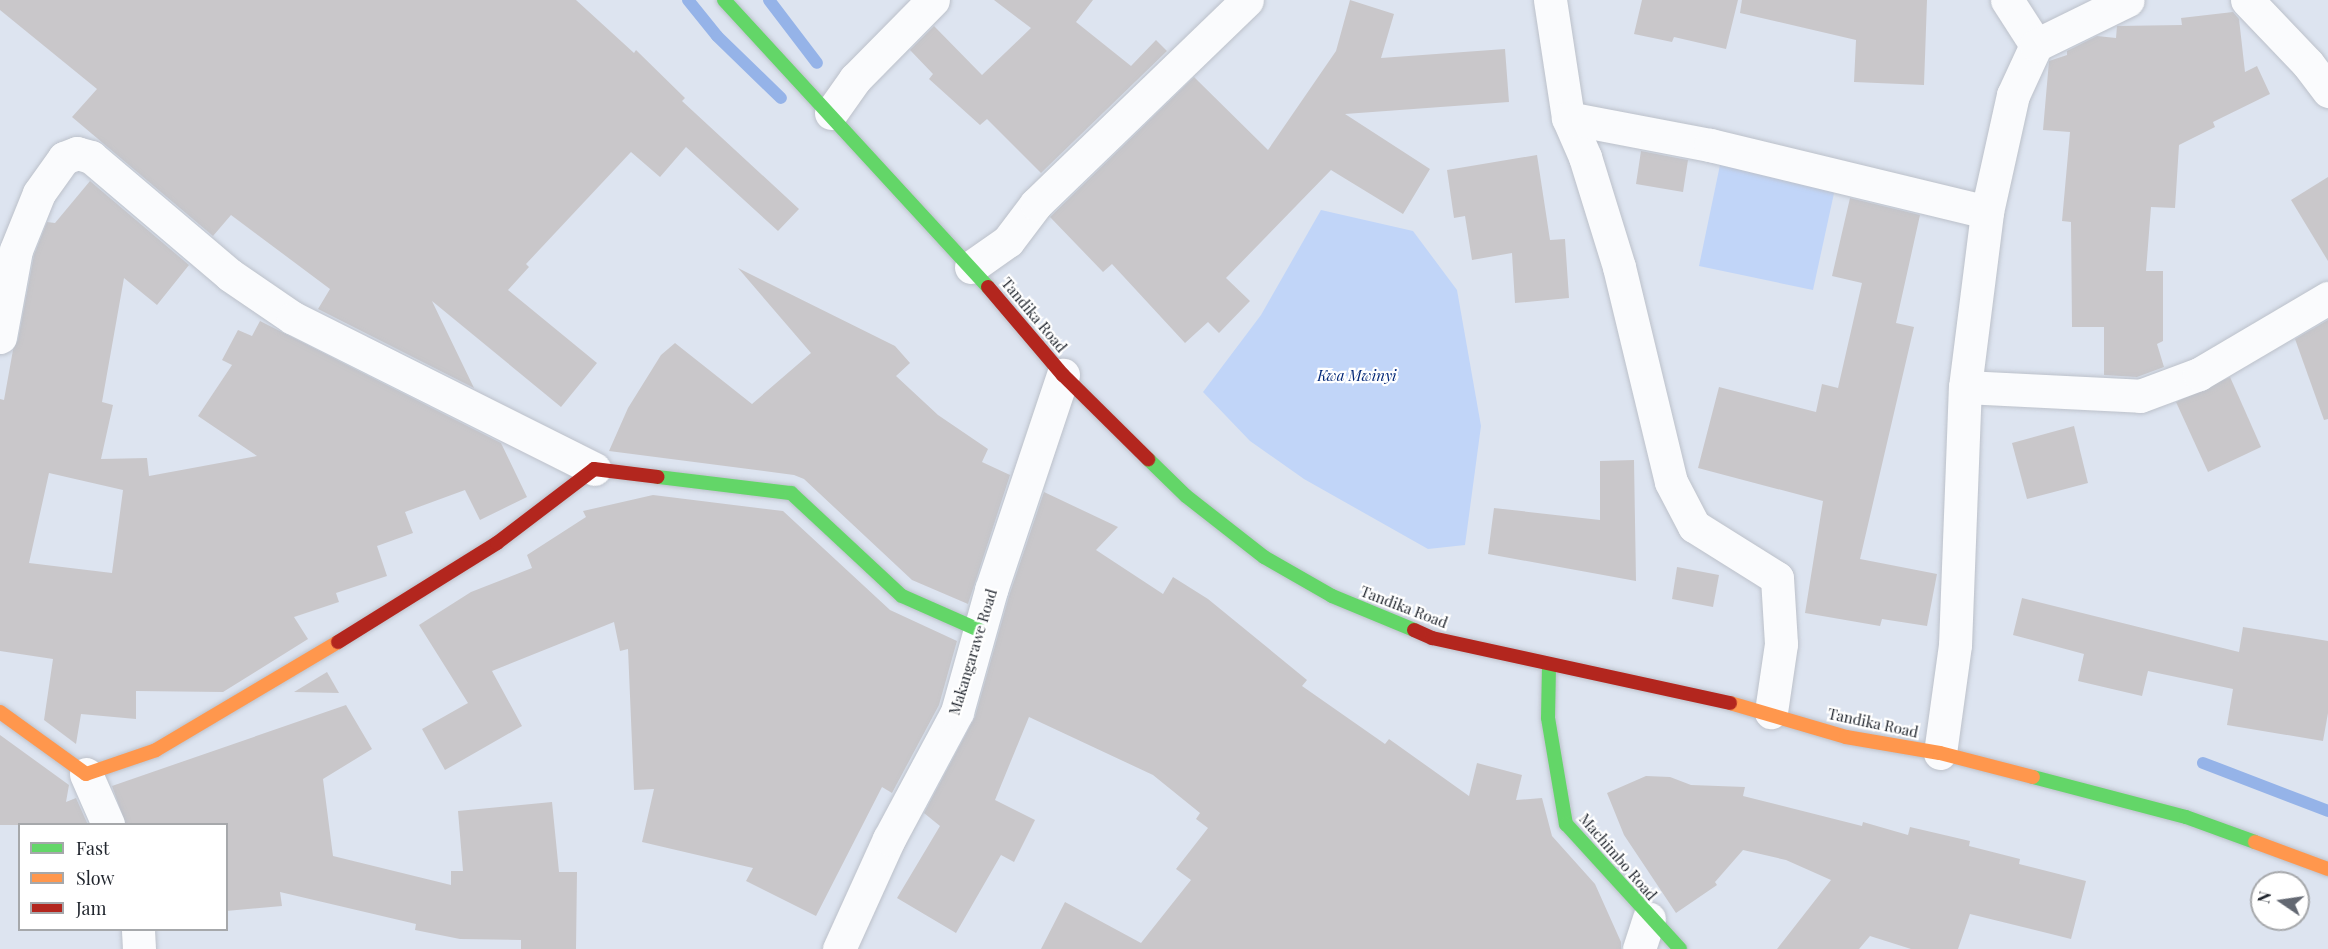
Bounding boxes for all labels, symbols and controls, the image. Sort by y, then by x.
street label: Tandika Road [998,274,1070,356]
park label: Kwa Mwinyi [1317,367,1397,385]
street label: Tandika Road [1358,582,1450,632]
street label: Makangarawe Road [945,587,1001,717]
street label: Tandika Road [1826,705,1920,741]
street label: Machimbo Road [1576,810,1660,904]
legend [18,823,228,931]
text: Fast [76,836,109,860]
text: Slow [76,866,114,890]
north arrow [2250,871,2310,931]
text: N [2252,889,2275,905]
text: Jam [76,896,106,920]

